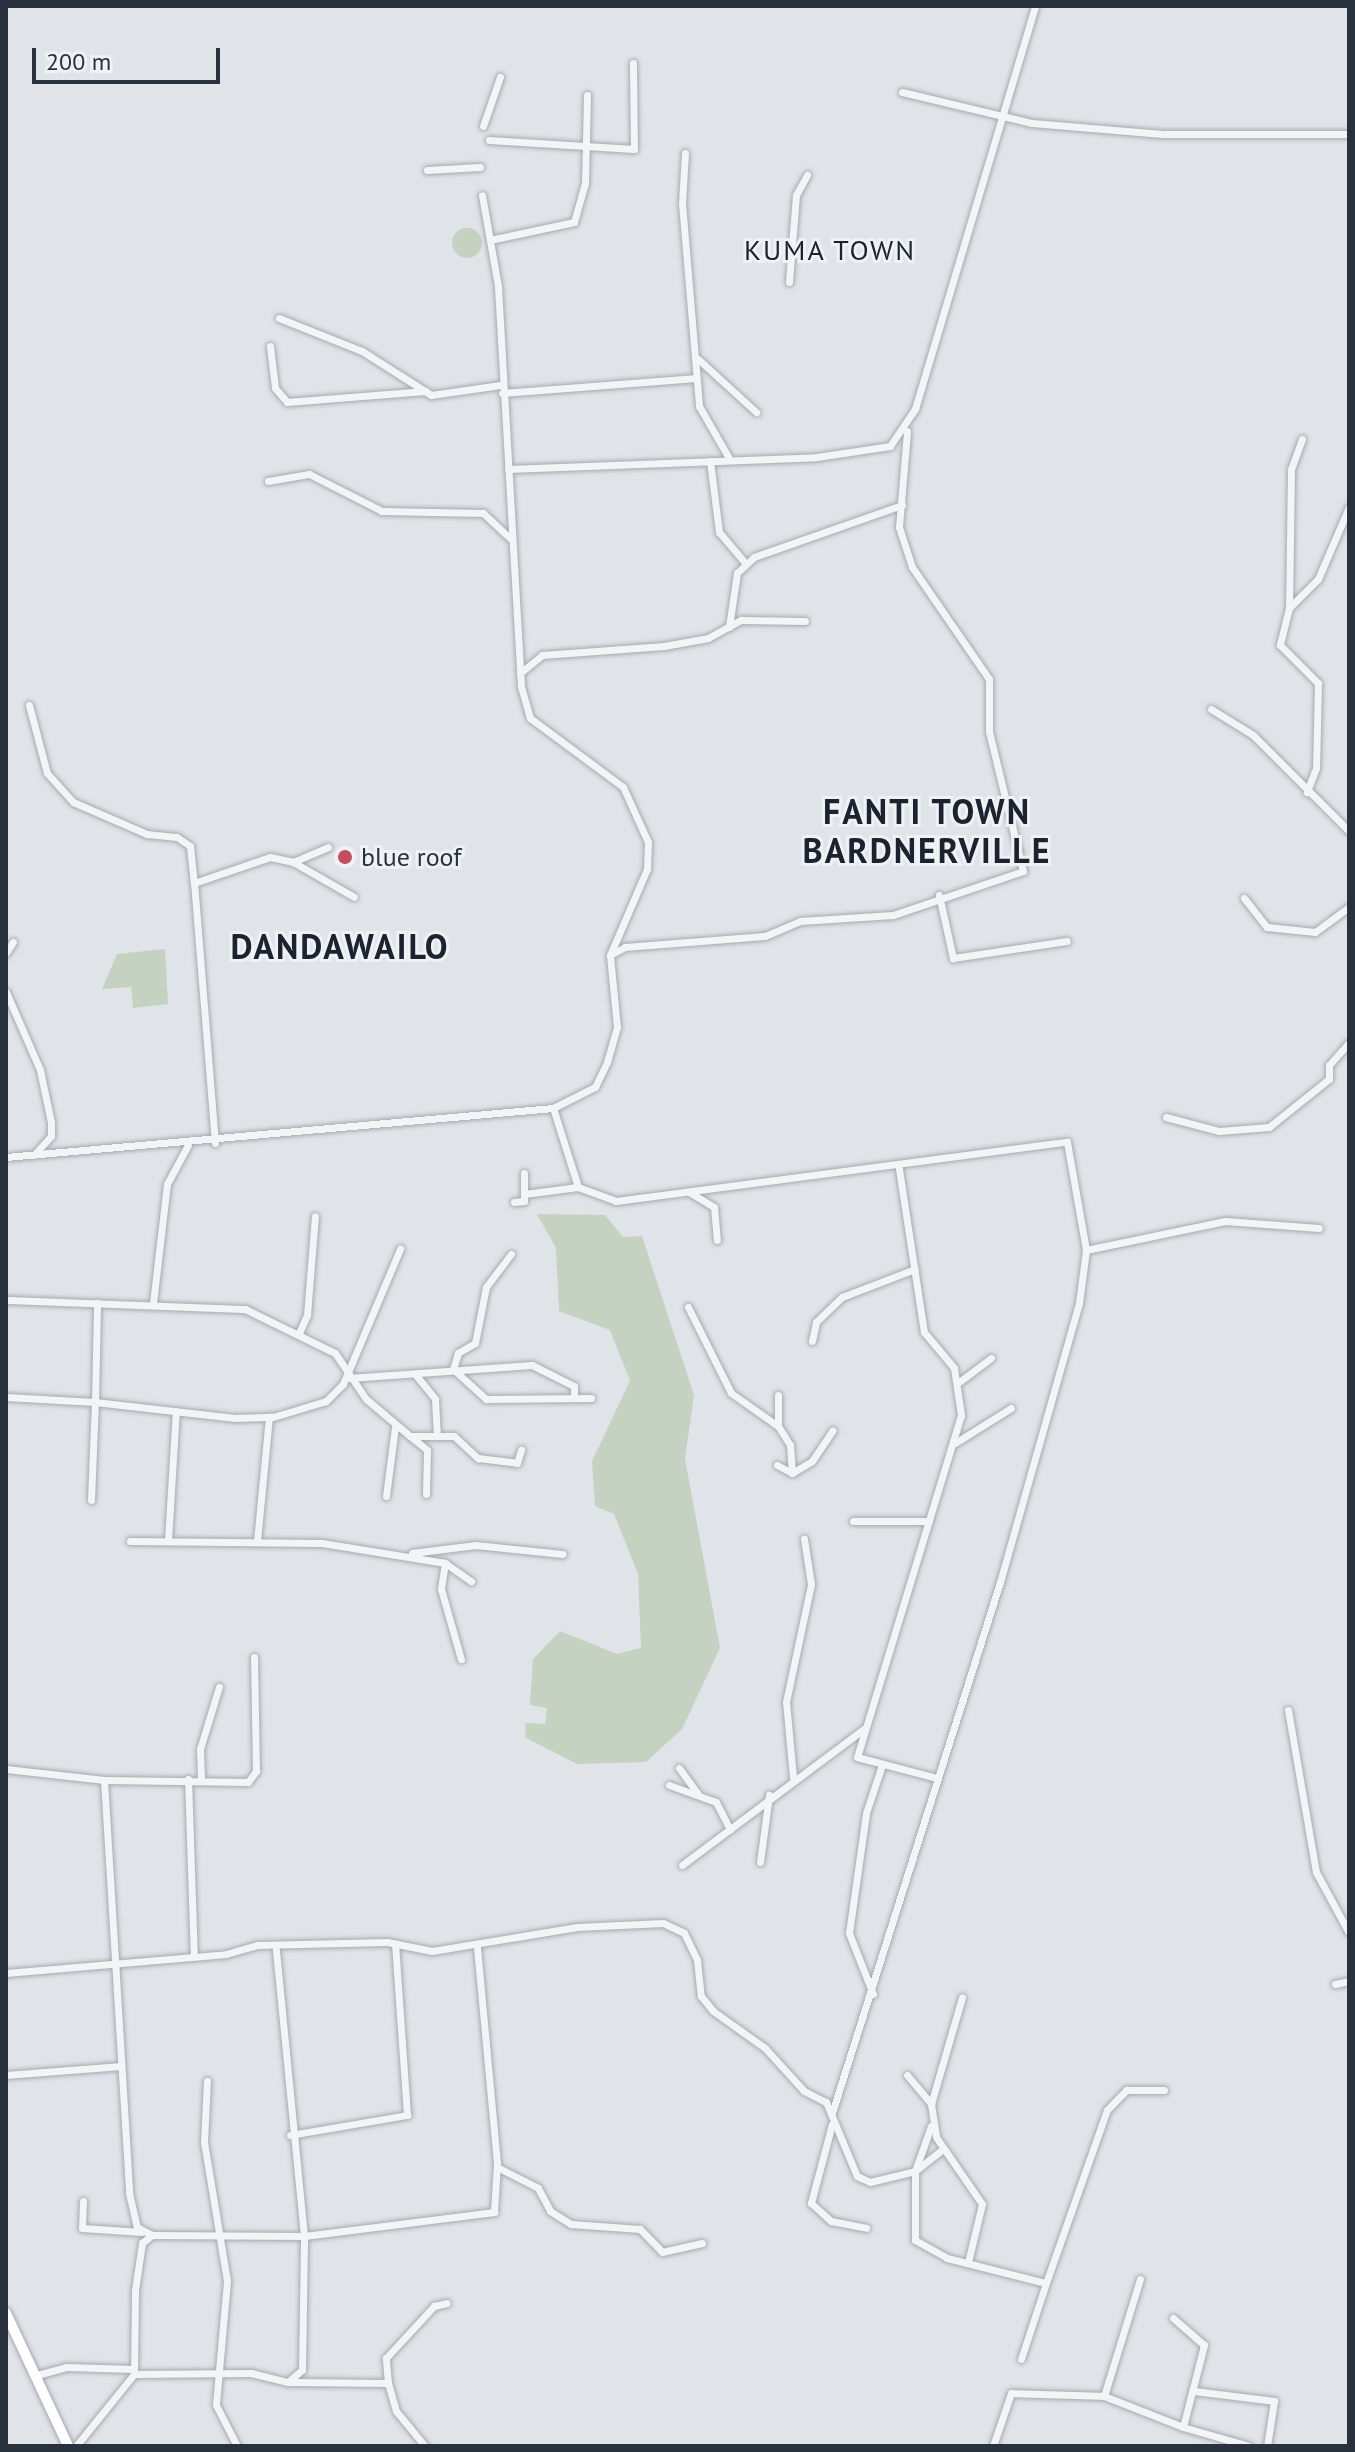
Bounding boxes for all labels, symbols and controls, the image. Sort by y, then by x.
scale bar [36,32,224,82]
text: 200 m [46,46,111,77]
district label: KUMA TOWN [743,233,917,267]
district label: FANTI TOWN BARDNERVILLE [803,791,1051,870]
place label: blue roof [361,841,461,873]
marker: blue roof [336,848,354,866]
district label: DANDAWAILO [230,927,450,967]

